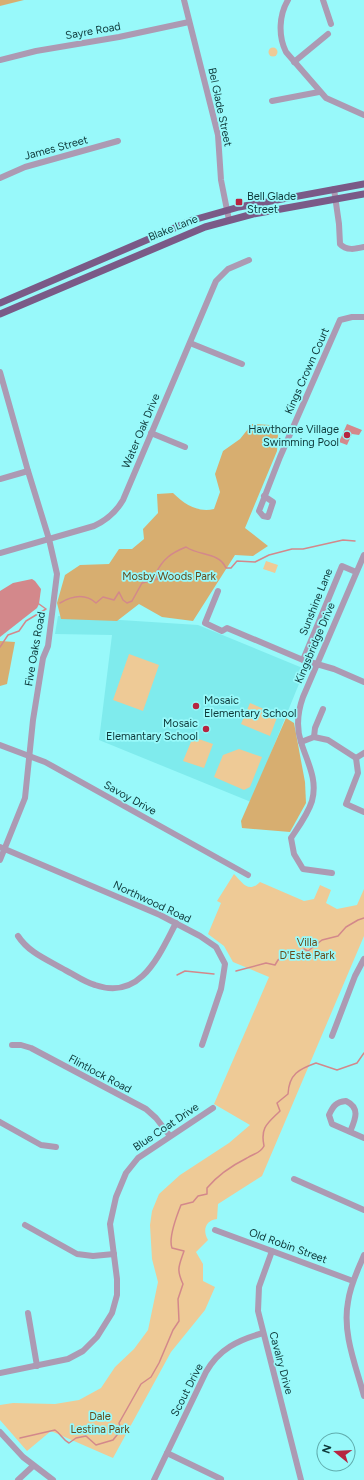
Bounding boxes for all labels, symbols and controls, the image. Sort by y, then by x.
street label: Sayre Road [64,20,122,42]
street label: Bel Glade Street [205,66,235,148]
street label: James Street [23,133,89,163]
place label: Bell Glade Street [247,190,296,216]
marker: Bell Glade Street [234,197,244,207]
street label: Blake Lane [146,212,200,244]
street label: Kings Crown Court [282,326,332,416]
street label: Water Oak Drive [119,392,163,470]
place label: Hawthorne Village Swimming Pool [248,423,339,449]
marker: Hawthorne Village Swimming Pool [342,430,352,440]
street label: Sunshine Lane [297,567,335,637]
park label: Mosby Woods Park [122,570,217,583]
street label: Kingsbridge Drive [292,601,338,685]
street label: Five Oaks Road [22,611,48,687]
place label: Mosaic Elementary School [204,694,296,720]
marker: Mosaic Elementary School [191,701,201,711]
place label: Mosaic Elemantary School [106,717,198,743]
marker: Mosaic Elemantary School [201,724,211,734]
street label: Savoy Drive [101,778,159,818]
street label: Northwood Road [111,878,193,926]
park label: Villa D'Este Park [279,936,335,962]
street label: Flintlock Road [66,1052,134,1096]
street label: Blue Coat Drive [131,1100,201,1154]
street label: Old Robin Street [247,1226,329,1266]
street label: Cavalry Drive [266,1330,296,1396]
street label: Scout Drive [168,1361,206,1419]
park label: Dale Lestina Park [71,1410,130,1436]
north arrow [316,1432,356,1472]
text: N [319,1443,334,1455]

